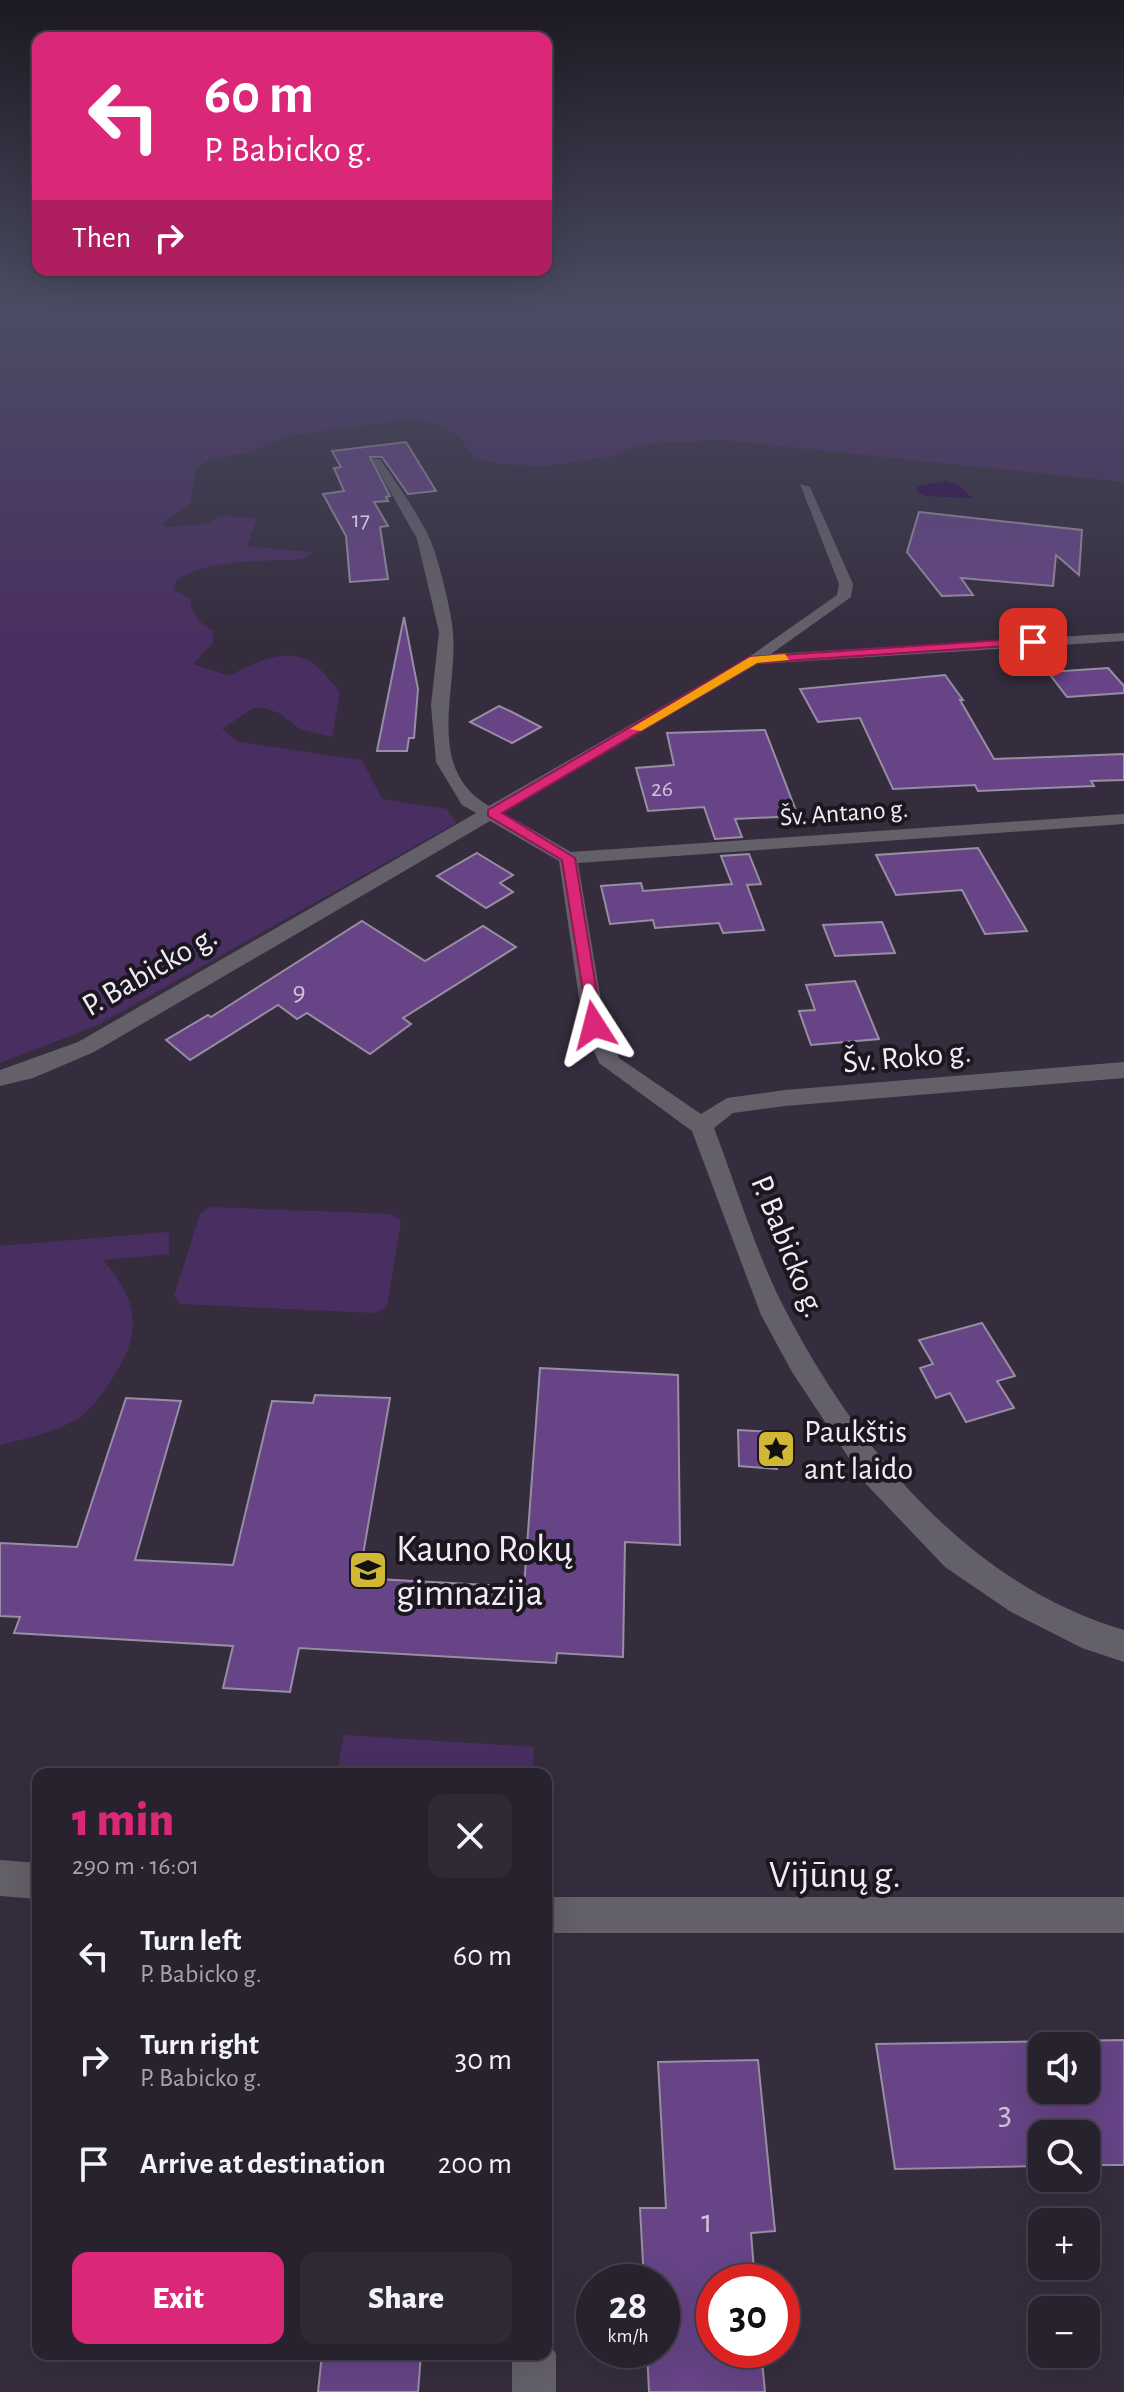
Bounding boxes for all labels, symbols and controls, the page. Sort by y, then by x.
icon: left [72,64,176,168]
text: 60 m [204,67,314,123]
text: P. Babicko g. [204,132,373,168]
icon: right [147,216,191,260]
text: Then [72,223,131,253]
house number: 17 [352,508,370,532]
pin [999,608,1067,676]
icon: arrive [1011,620,1055,664]
house number: 26 [651,777,673,801]
street label: Šv. Antano g. [779,795,909,830]
street label: P. Babicko g. [77,920,222,1022]
house number: 9 [292,978,306,1006]
position arrow [552,983,636,1067]
street label: Šv. Roko g. [841,1033,973,1079]
street label: P. Babicko g. [745,1171,831,1322]
place label: Paukštis ant laido [804,1416,913,1485]
place icon: Paukštis ant laido [755,1428,797,1470]
place label: Kauno Rokų gimnazija [396,1531,573,1613]
school or university icon: Kauno Rokų gimnazija [347,1549,389,1591]
button: close [428,1794,512,1878]
text: 1 min [72,1797,174,1845]
text: 290 m · 16:01 [72,1853,199,1879]
street label: Vijūnų g. [769,1857,901,1895]
text: Turn left [140,1926,241,1956]
icon: left [72,1934,116,1978]
text: 60 m [453,1941,512,1971]
text: P. Babicko g. [140,1961,262,1987]
text: Turn right [140,2030,259,2060]
map controls [1028,2032,1100,2368]
button: sound [1028,2032,1100,2104]
icon: right [72,2038,116,2082]
text: 30 m [455,2045,512,2075]
text: P. Babicko g. [140,2065,262,2091]
house number: 3 [998,2097,1012,2131]
button: search [1028,2120,1100,2192]
icon: arrive [72,2142,116,2186]
text: Arrive at destination [140,2149,386,2179]
text: 200 m [438,2149,512,2179]
house number: 1 [701,2205,713,2239]
button: + [1028,2208,1100,2280]
button: Exit [72,2252,284,2344]
button: Share [300,2252,512,2344]
speed limit sign: 30 [696,2264,800,2368]
text: 28 [609,2286,647,2326]
button: − [1028,2296,1100,2368]
text: km/h [607,2326,649,2346]

